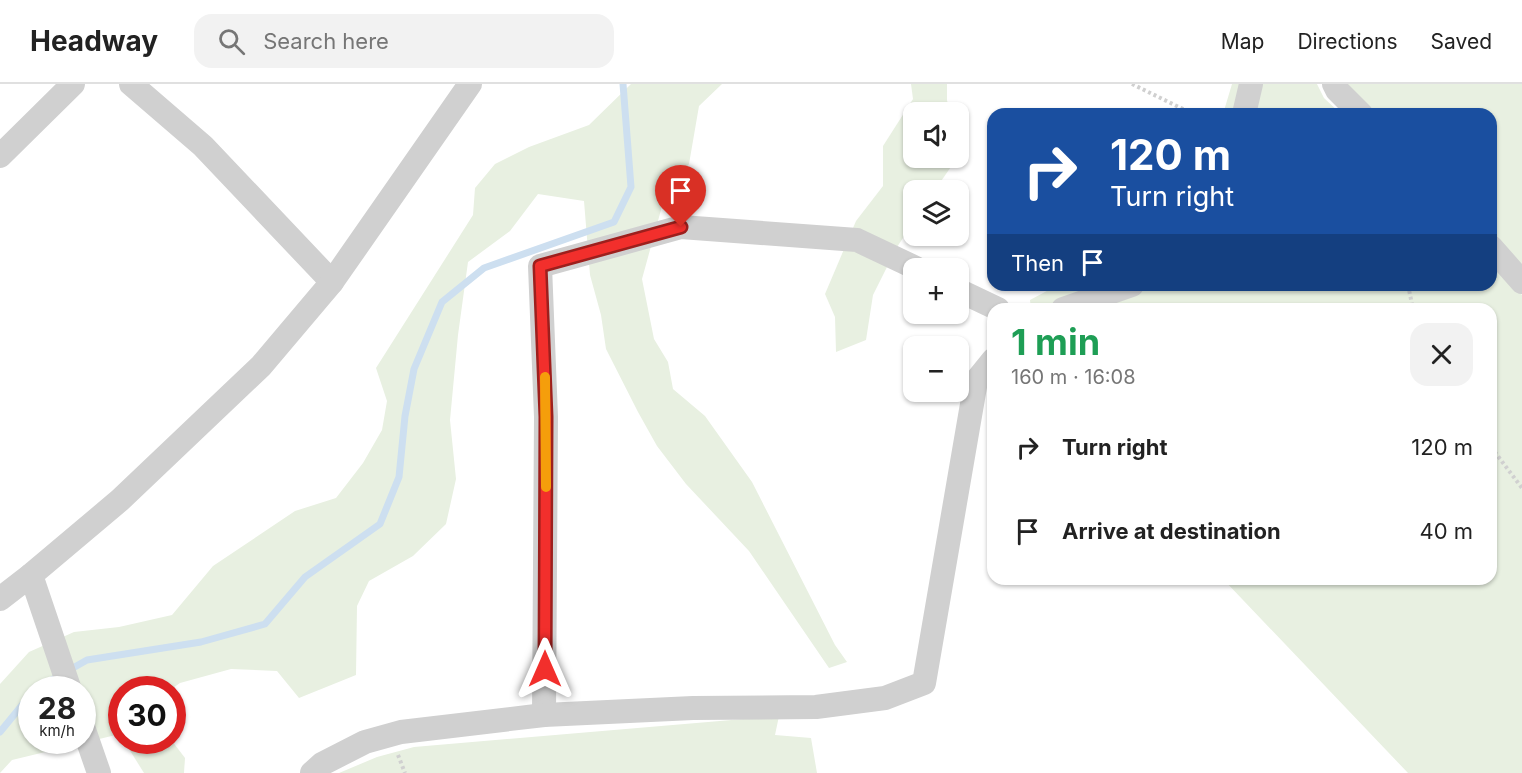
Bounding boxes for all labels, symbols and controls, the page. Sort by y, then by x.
search box [194,14,614,68]
text: Headway [30,24,158,58]
icon: search [215,25,248,58]
text: Search here [263,28,389,54]
text: Map [1221,29,1264,54]
text: Directions [1297,29,1398,54]
text: Saved [1431,29,1492,54]
map controls [903,102,969,402]
button: sound [903,102,969,168]
text: 120 m [1110,129,1231,180]
icon: right [1011,132,1089,210]
pin [655,165,706,227]
icon: arrive [664,174,697,207]
button: layers [903,180,969,246]
text: Turn right [1110,180,1234,213]
icon: arrive [1076,246,1109,279]
text: Then [1011,250,1064,276]
button: + [903,258,969,324]
text: 1 min [1011,320,1100,364]
button: close [1410,323,1473,386]
button: − [903,336,969,402]
text: 160 m · 16:08 [1011,365,1136,389]
icon: right [1011,431,1044,464]
text: Turn right [1062,434,1168,460]
text: 120 m [1411,434,1473,460]
icon: arrive [1011,515,1044,548]
text: Arrive at destination [1062,518,1281,544]
text: 40 m [1419,518,1473,544]
position arrow [513,637,577,701]
speed limit sign: 30 [108,676,186,754]
text: 28 [38,690,76,726]
text: km/h [39,721,75,740]

